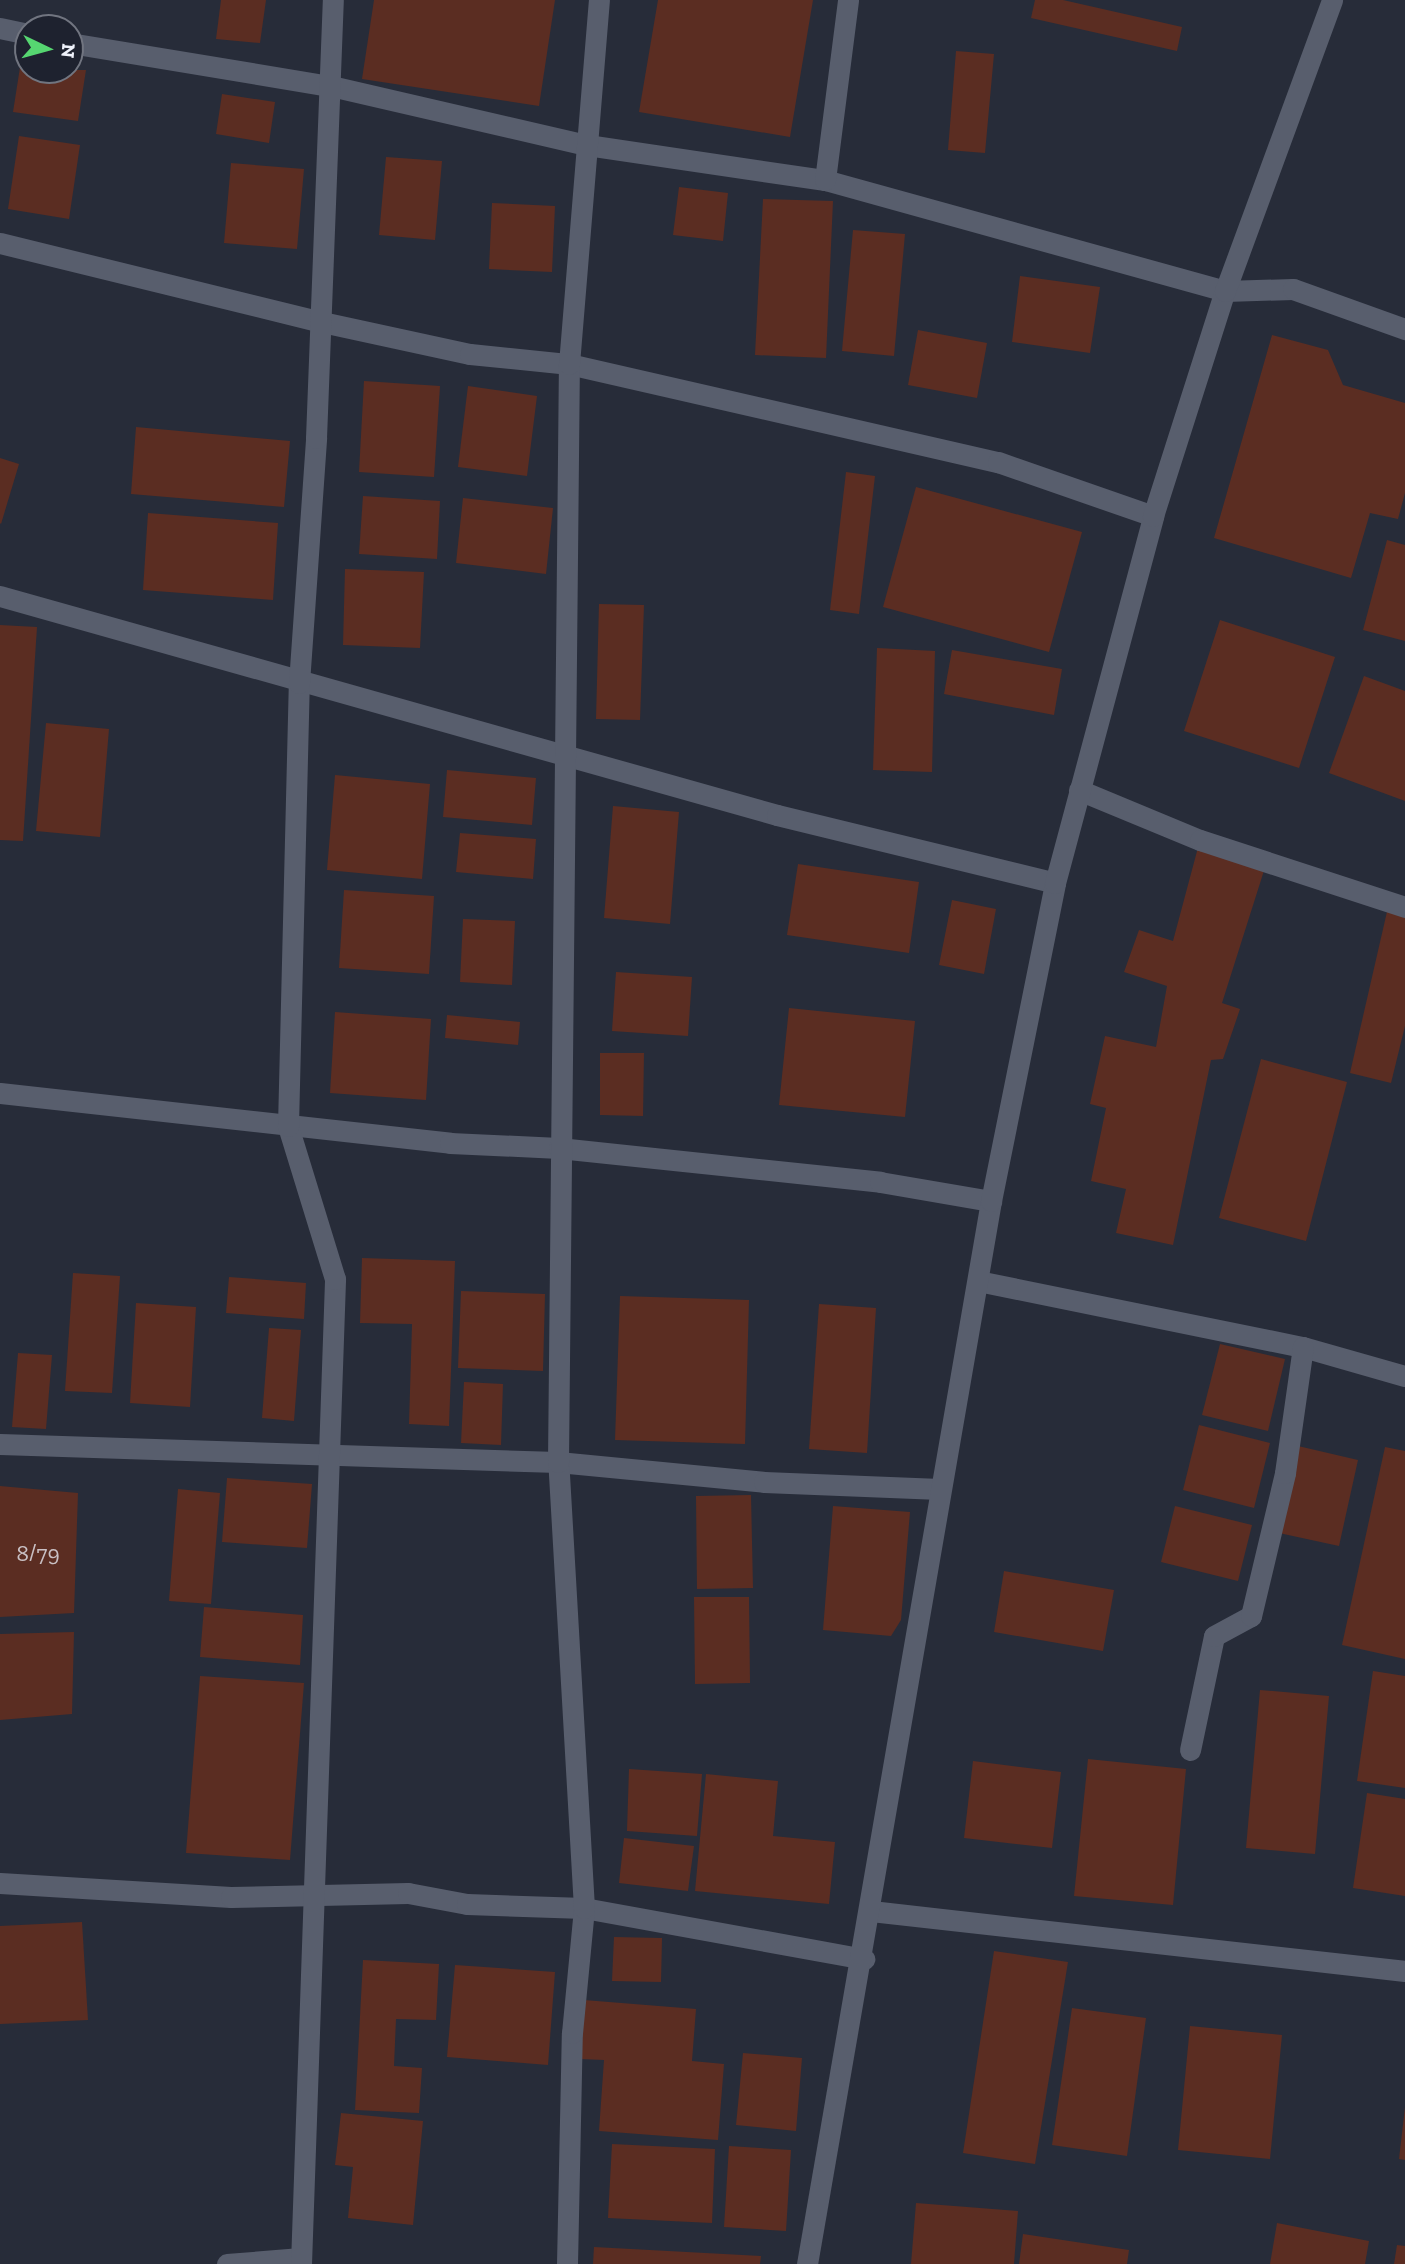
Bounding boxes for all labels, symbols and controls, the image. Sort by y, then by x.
north arrow [14,14,84,84]
text: N [56,42,81,59]
house number: 8/79 [16,1539,60,1567]

